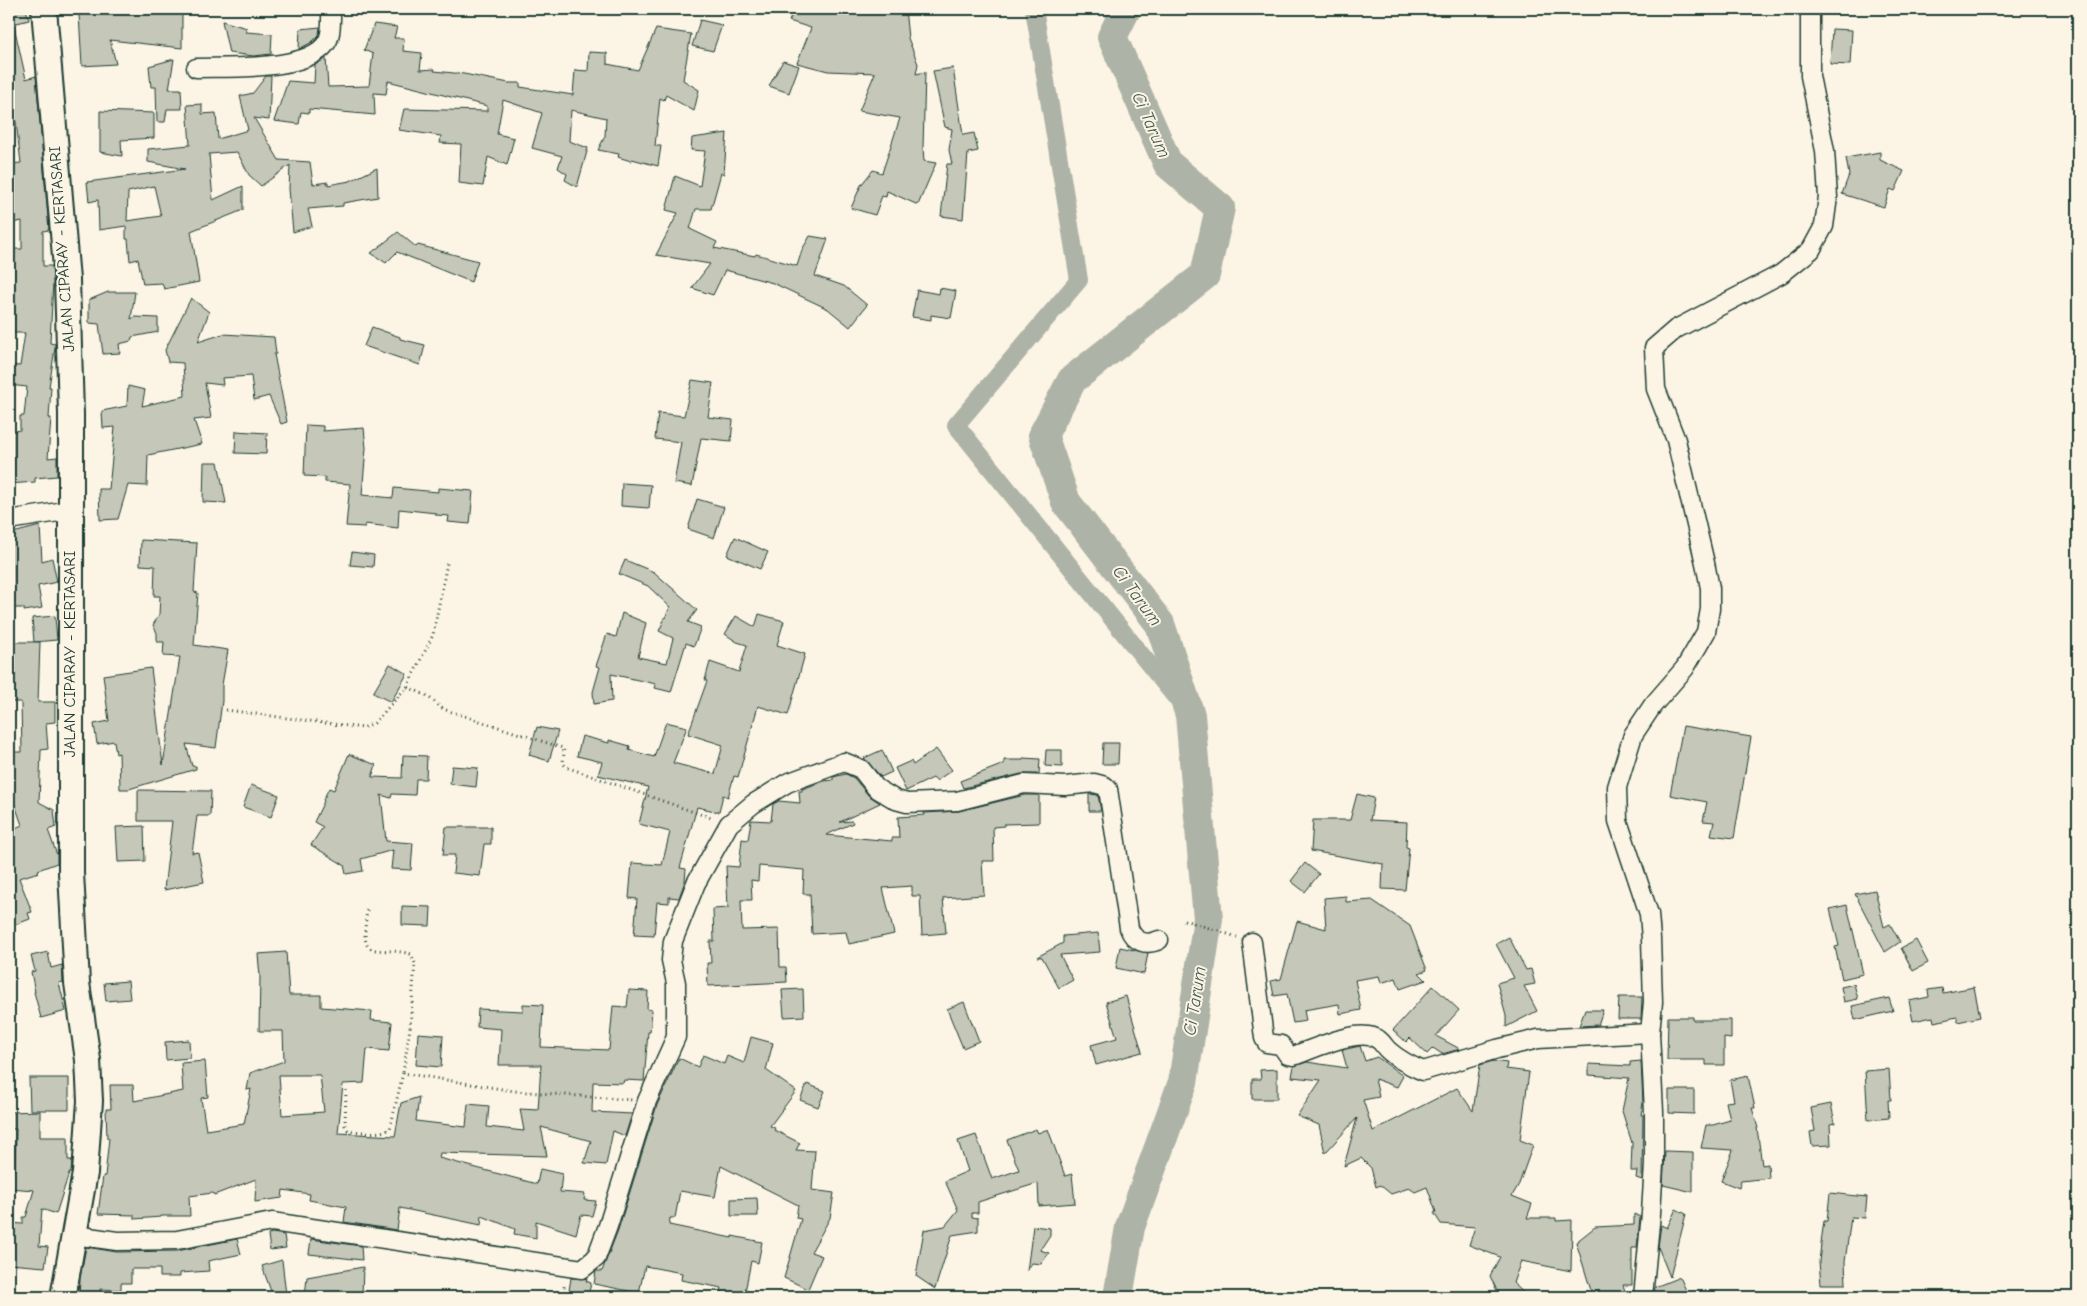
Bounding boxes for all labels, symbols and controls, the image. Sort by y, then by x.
water label: Ci Tarum [1127,89,1175,161]
street label: JALAN CIPARAY - KERTASARI [46,145,78,353]
street label: JALAN CIPARAY - KERTASARI [61,551,79,757]
water label: Ci Tarum [1108,562,1166,630]
water label: Ci Tarum [1179,965,1211,1037]

